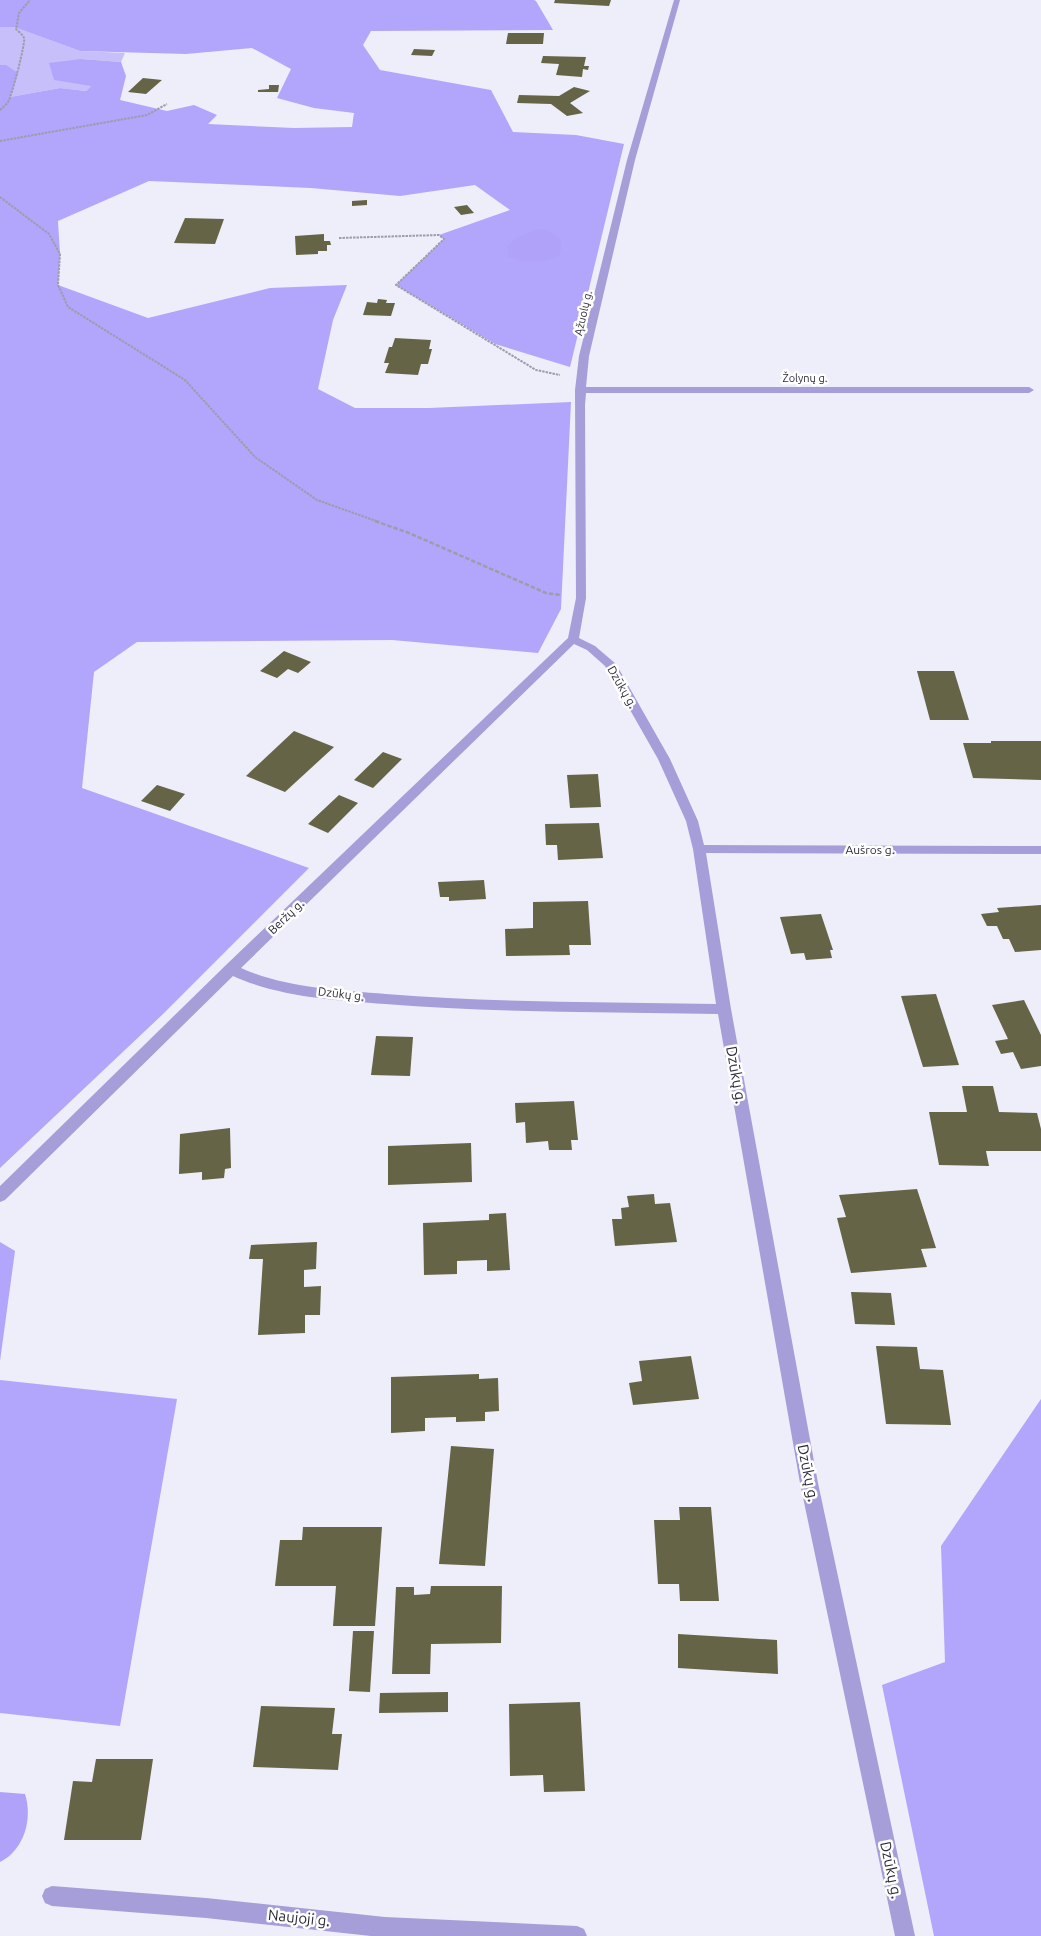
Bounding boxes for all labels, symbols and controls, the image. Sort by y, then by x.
street label: Ąžuolų g. [572,289,594,337]
street label: Žolynų g. [783,371,827,384]
street label: Dzūkų g. [605,663,640,710]
street label: Aušros g. [845,843,895,856]
street label: Beržų g. [265,897,306,937]
street label: Dzūkų g. [317,984,365,1003]
street label: Dzūkų g. [723,1045,750,1105]
street label: Dzūkų g. [795,1443,822,1503]
street label: Dzūkų g. [877,1840,906,1900]
street label: Naujoji g. [267,1906,331,1929]

